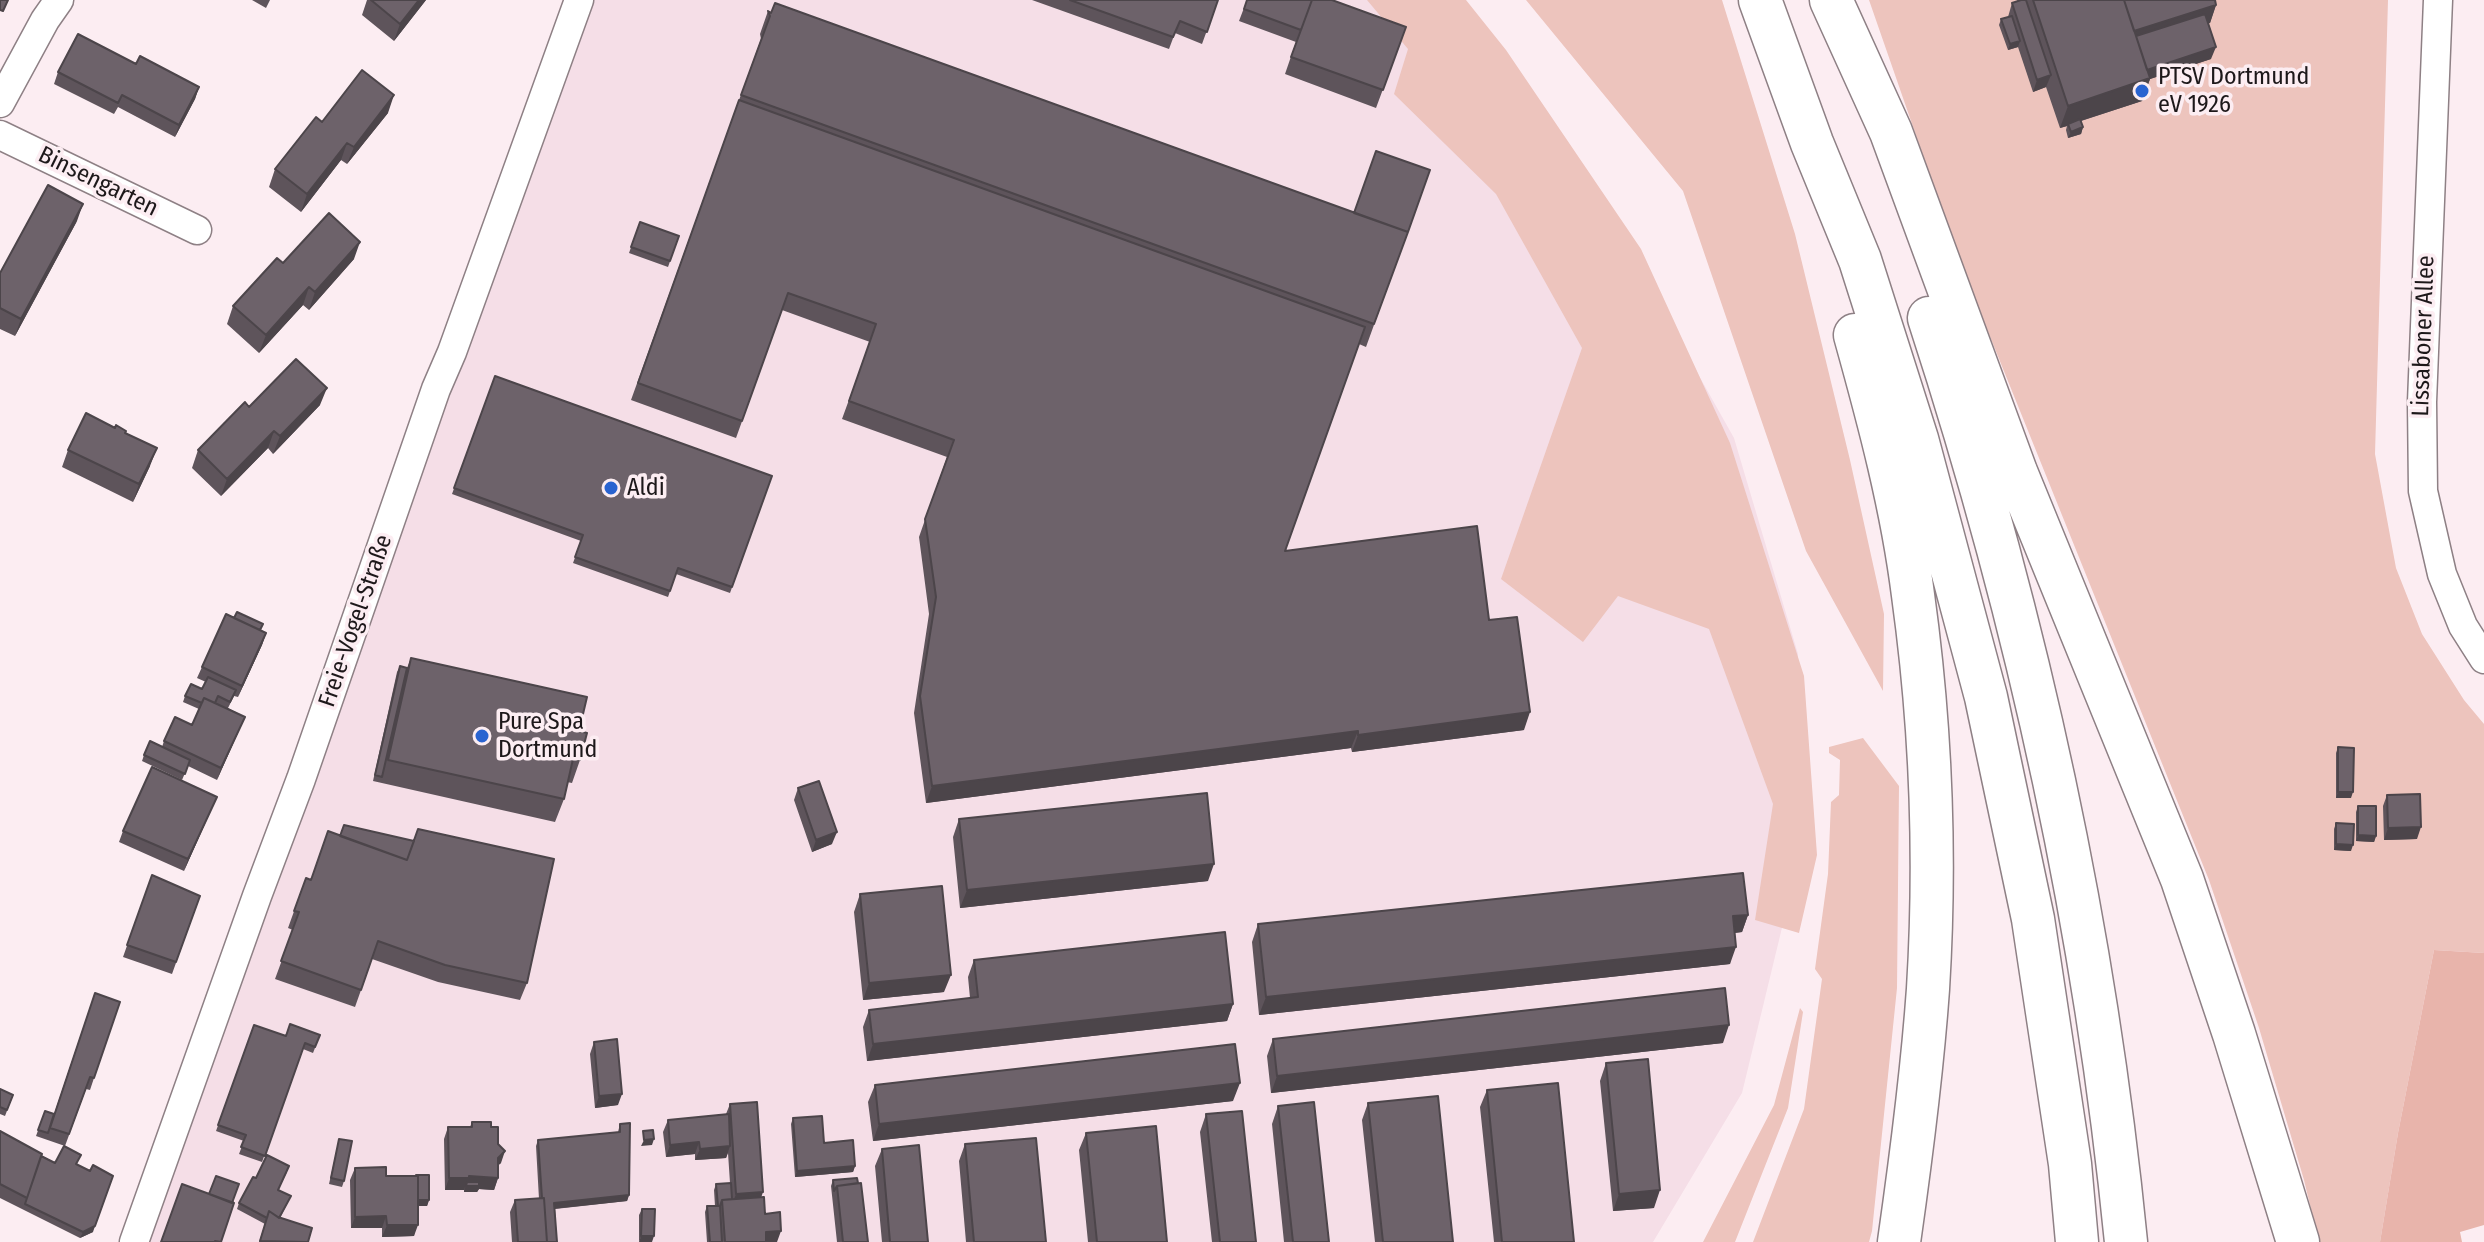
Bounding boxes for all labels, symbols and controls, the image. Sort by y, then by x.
place label: PTSV Dortmund eV 1926 [2158,63,2309,119]
marker: PTSV Dortmund eV 1926 [2133,82,2151,100]
street label: Binsengarten [33,141,163,223]
street label: Lissaboner Allee [2407,255,2441,417]
place label: Aldi [627,474,665,502]
marker: Aldi [602,479,620,497]
street label: Freie-Vogel-Straße [313,531,399,711]
place label: Pure Spa Dortmund [498,708,597,764]
marker: Pure Spa Dortmund [473,727,491,745]

